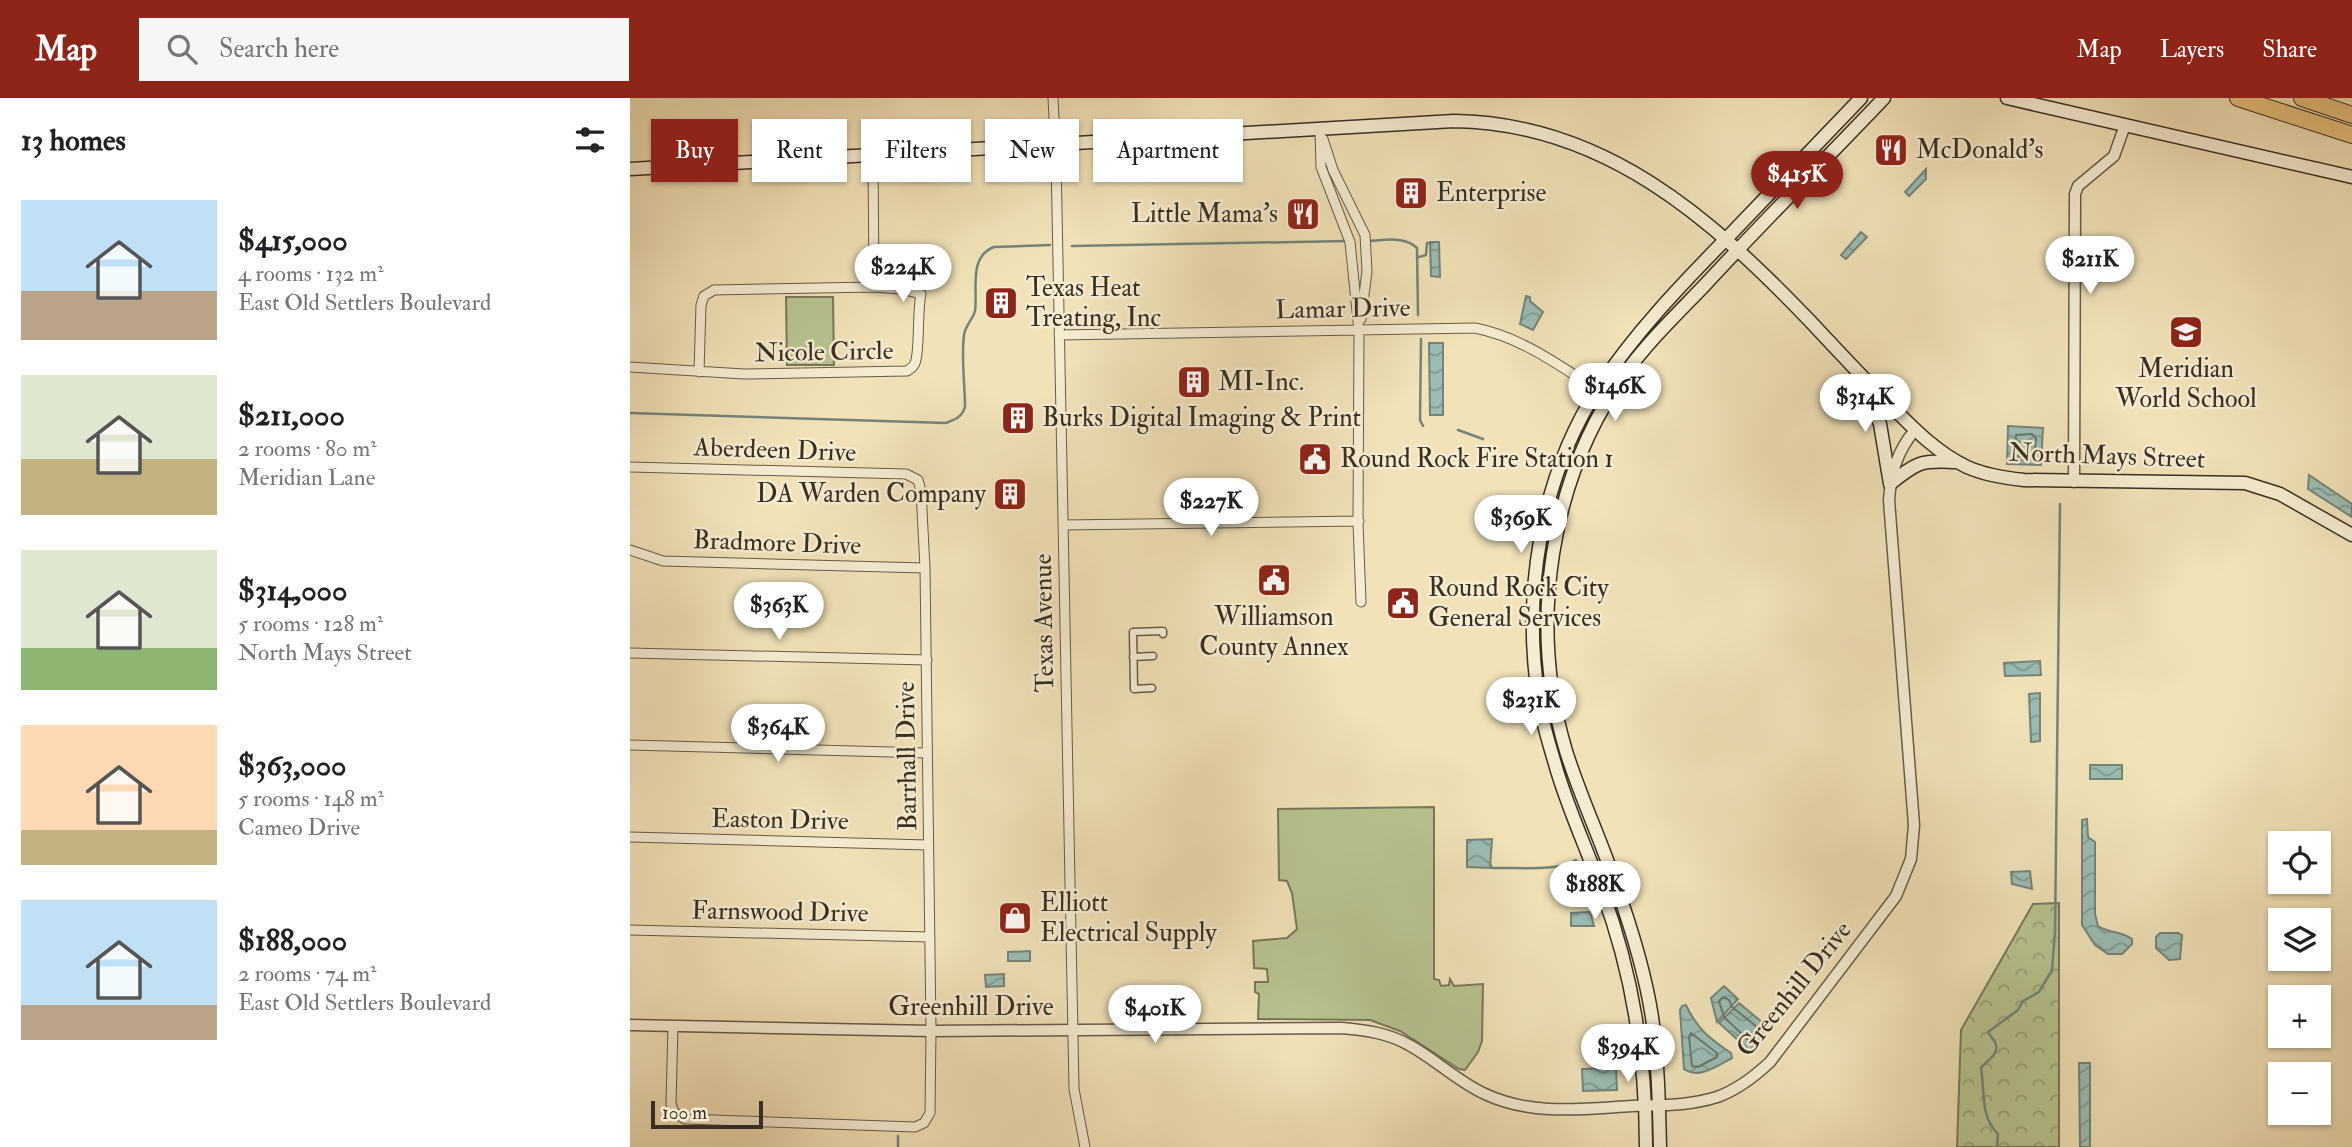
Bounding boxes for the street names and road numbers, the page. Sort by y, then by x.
street label: Lamar Drive [1275,292,1411,326]
street label: Nicole Circle [754,335,894,369]
street label: Aberdeen Drive [692,431,857,469]
street label: North Mays Street [2008,437,2206,475]
street label: Bradmore Drive [692,524,862,562]
street label: Texas Avenue [1027,553,1061,693]
street label: Barrhall Drive [890,681,924,831]
street label: Easton Drive [711,803,849,837]
street label: Farnswood Drive [691,894,869,930]
street label: Greenhill Drive [1729,915,1859,1063]
street label: Greenhill Drive [888,991,1054,1023]

